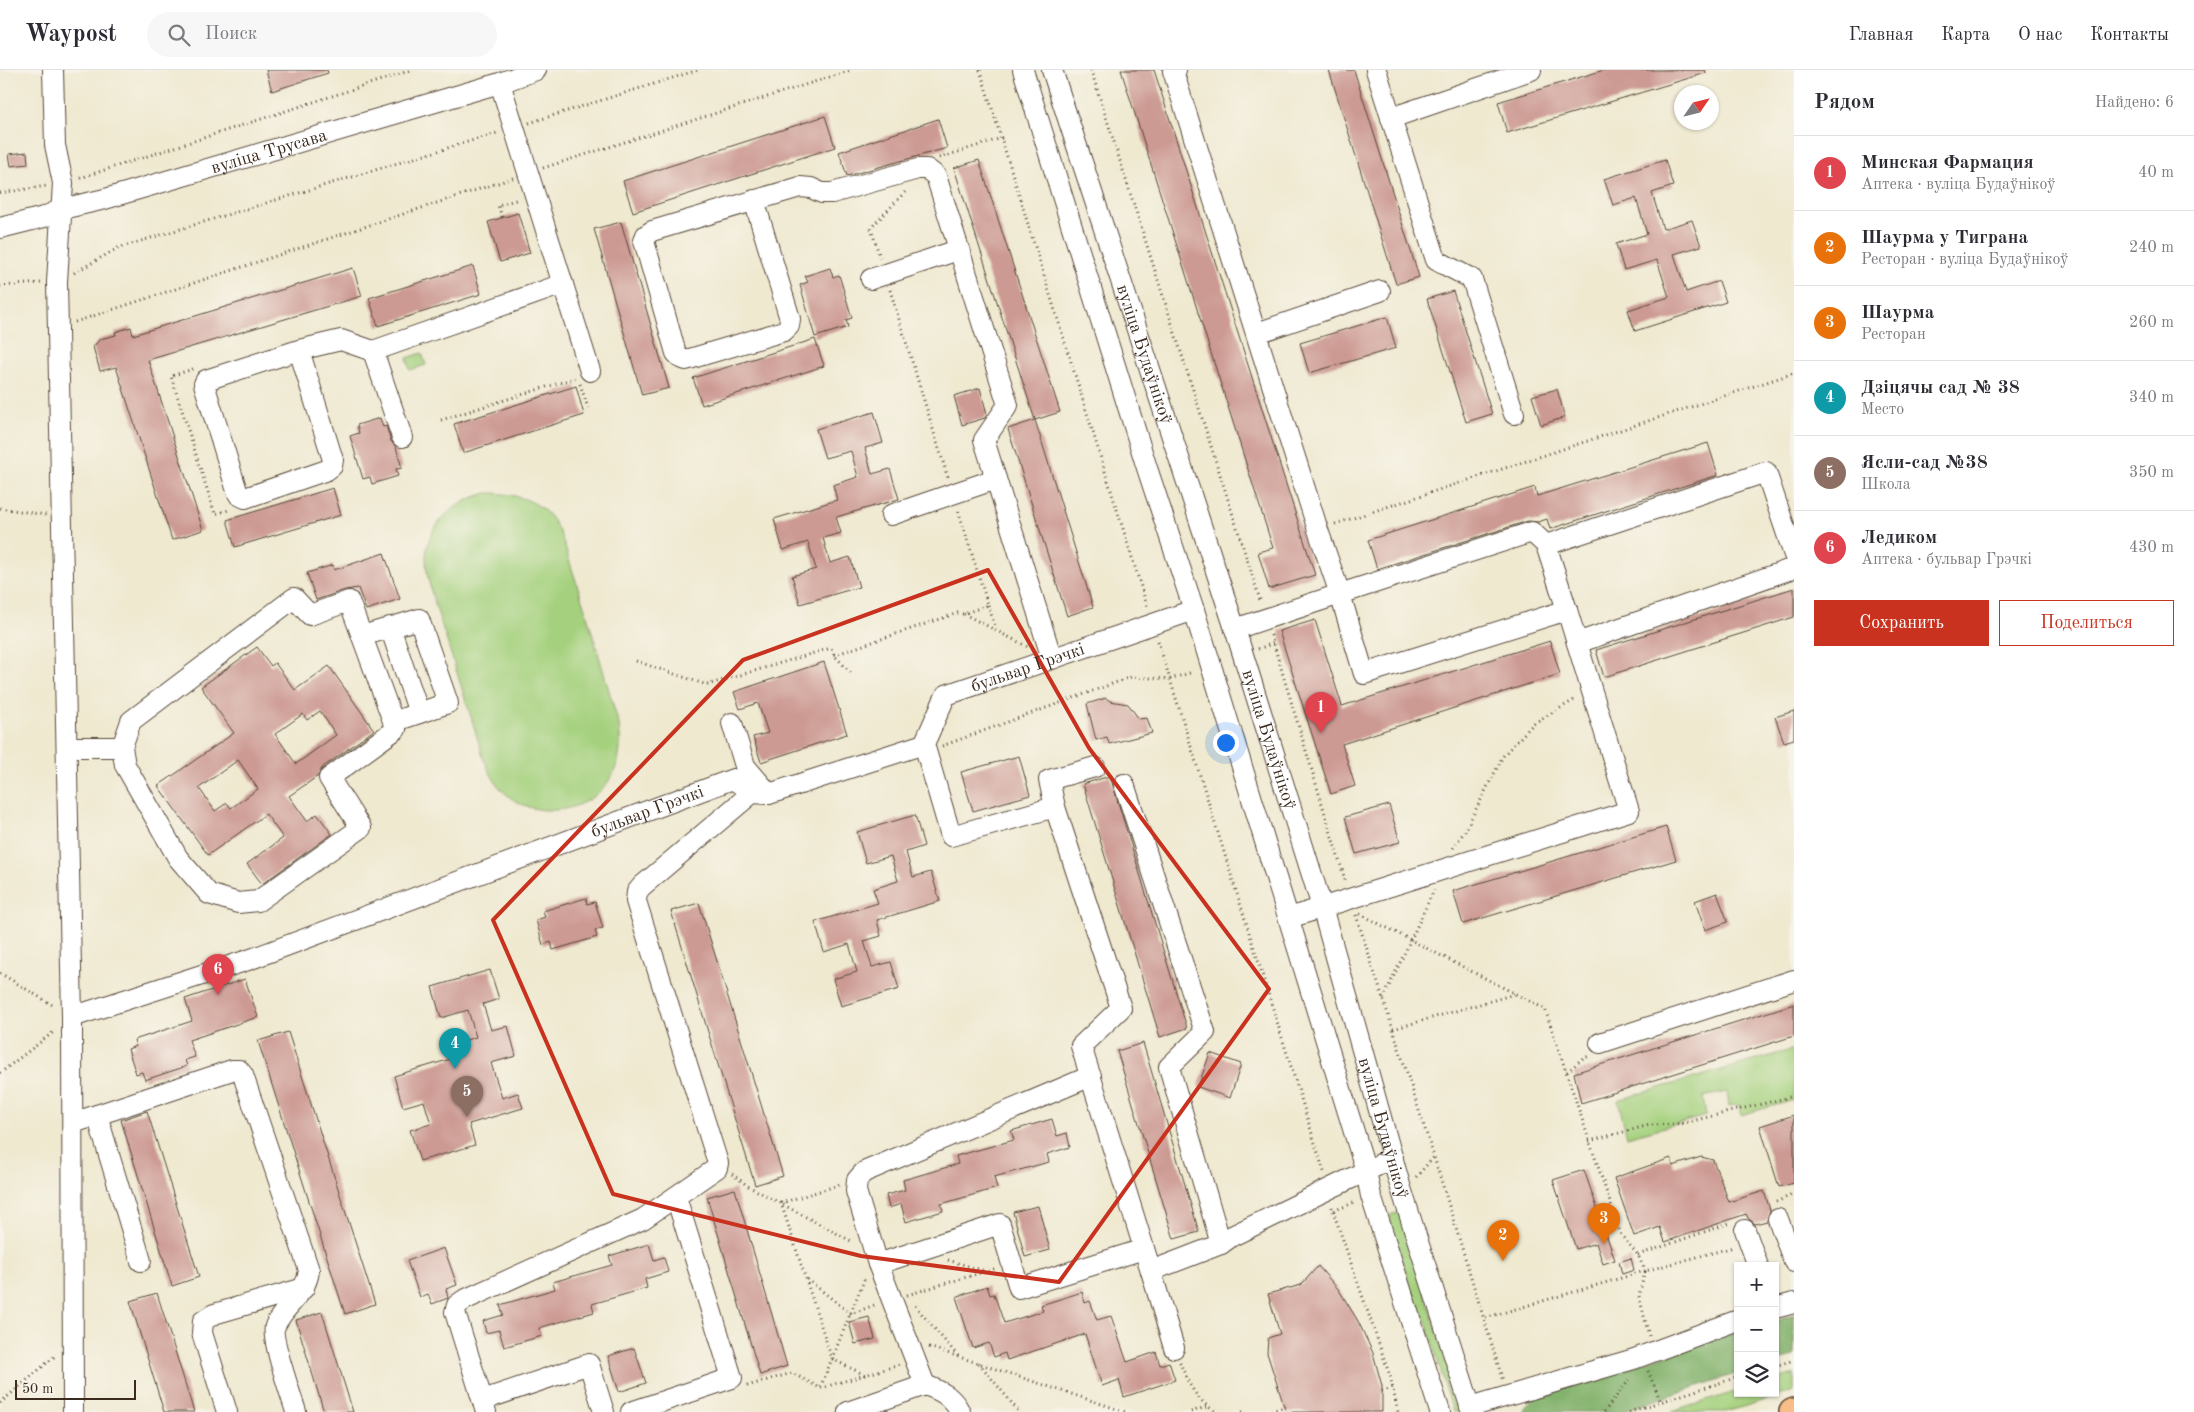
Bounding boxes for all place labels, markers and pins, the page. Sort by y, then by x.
pin: 1 [1305,692,1337,733]
pin: 6 [202,954,234,995]
pin: 4 [439,1028,471,1069]
pin: 5 [451,1076,483,1117]
pin: 3 [1588,1203,1620,1244]
pin: 2 [1487,1220,1519,1261]

